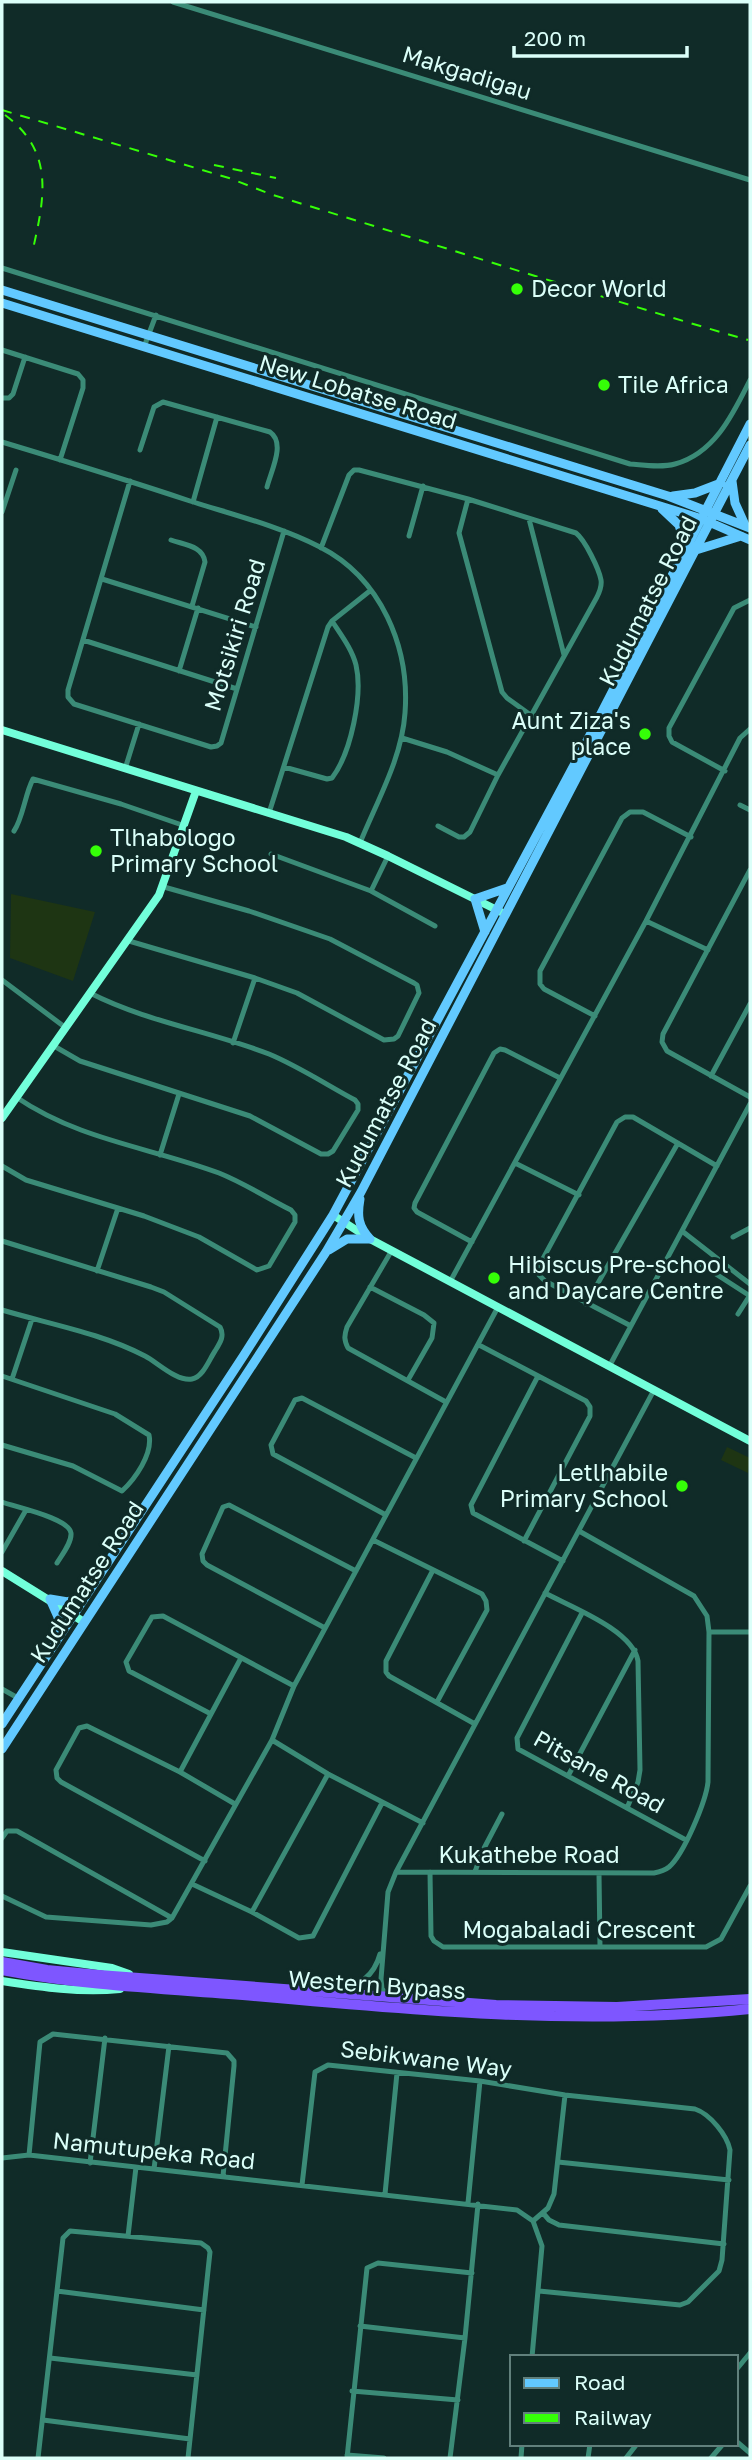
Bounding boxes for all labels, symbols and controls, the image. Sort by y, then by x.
scale bar [514,14,687,58]
text: 200 m [524,25,586,51]
street label: Makgadigau [399,39,535,105]
place label: Decor World [531,274,667,302]
marker: Decor World [509,281,525,297]
street label: New Lobatse Road [256,348,461,434]
place label: Tile Africa [618,370,729,398]
marker: Tile Africa [596,377,612,393]
street label: Kudumatse Road [592,511,702,690]
street label: Motsikiri Road [198,555,270,714]
place label: Aunt Ziza's place [512,706,631,760]
marker: Aunt Ziza's place [637,726,653,742]
place label: Tlhabologo Primary School [110,823,278,877]
marker: Tlhabologo Primary School [88,843,104,859]
street label: Kudumatse Road [329,1013,441,1192]
place label: Hibiscus Pre-school and Daycare Centre [508,1250,728,1304]
marker: Hibiscus Pre-school and Daycare Centre [486,1270,502,1286]
place label: Letlhabile Primary School [500,1458,668,1512]
marker: Letlhabile Primary School [674,1478,690,1494]
street label: Kudumatse Road [23,1495,149,1668]
street label: Pitsane Road [529,1724,670,1819]
street label: Kukathebe Road [438,1840,620,1868]
street label: Mogabaladi Crescent [462,1915,696,1943]
street label: Western Bypass [287,1964,467,2004]
street label: Sebikwane Way [339,2034,514,2082]
street label: Namutupeka Road [52,2125,257,2175]
legend [510,2355,738,2446]
text: Road [574,2369,625,2395]
text: Railway [574,2404,652,2430]

